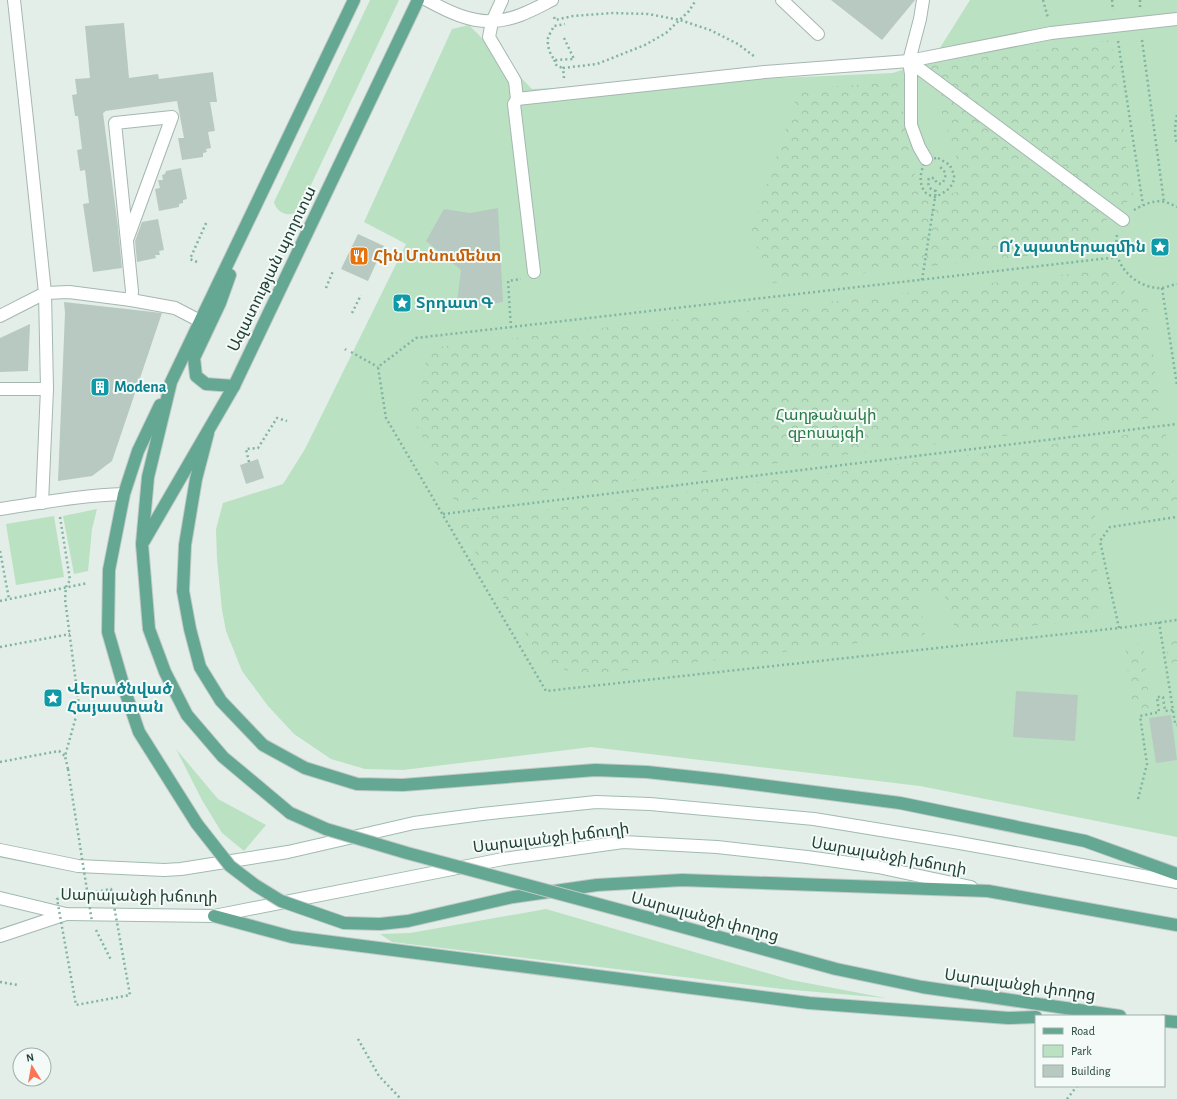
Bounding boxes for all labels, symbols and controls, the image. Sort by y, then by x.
street label: Ազատության պողոտա [225,184,320,355]
place icon: Ո՛չ պատերազմին [1149,236,1171,258]
place label: Ո՛չ պատերազմին [999,239,1146,256]
restaurant icon: Հին Մոնումենտ [348,245,370,267]
place label: Հին Մոնումենտ [373,248,501,265]
place icon: Տրդատ Գ [391,292,413,314]
place label: Տրդատ Գ [416,295,493,312]
building icon: Modena [89,376,111,398]
place label: Modena [114,379,167,395]
park label: Հաղթանակի զբոսայգի [775,407,877,442]
place label: Վերածնված Հայաստան [67,681,172,716]
place icon: Վերածնված Հայաստան [42,687,64,709]
street label: Սարալանջի խճուղի [472,820,630,857]
street label: Սարալանջի խճուղի [810,834,968,879]
street label: Սարալանջի խճուղի [60,887,218,906]
street label: Սարալանջի փողոց [629,890,781,945]
street label: Սարալանջի փողոց [943,966,1097,1005]
legend [1035,1015,1165,1087]
text: Road [1071,1025,1095,1037]
text: Park [1071,1045,1092,1057]
north arrow [12,1047,52,1087]
text: N [25,1052,35,1064]
text: Building [1071,1065,1111,1077]

